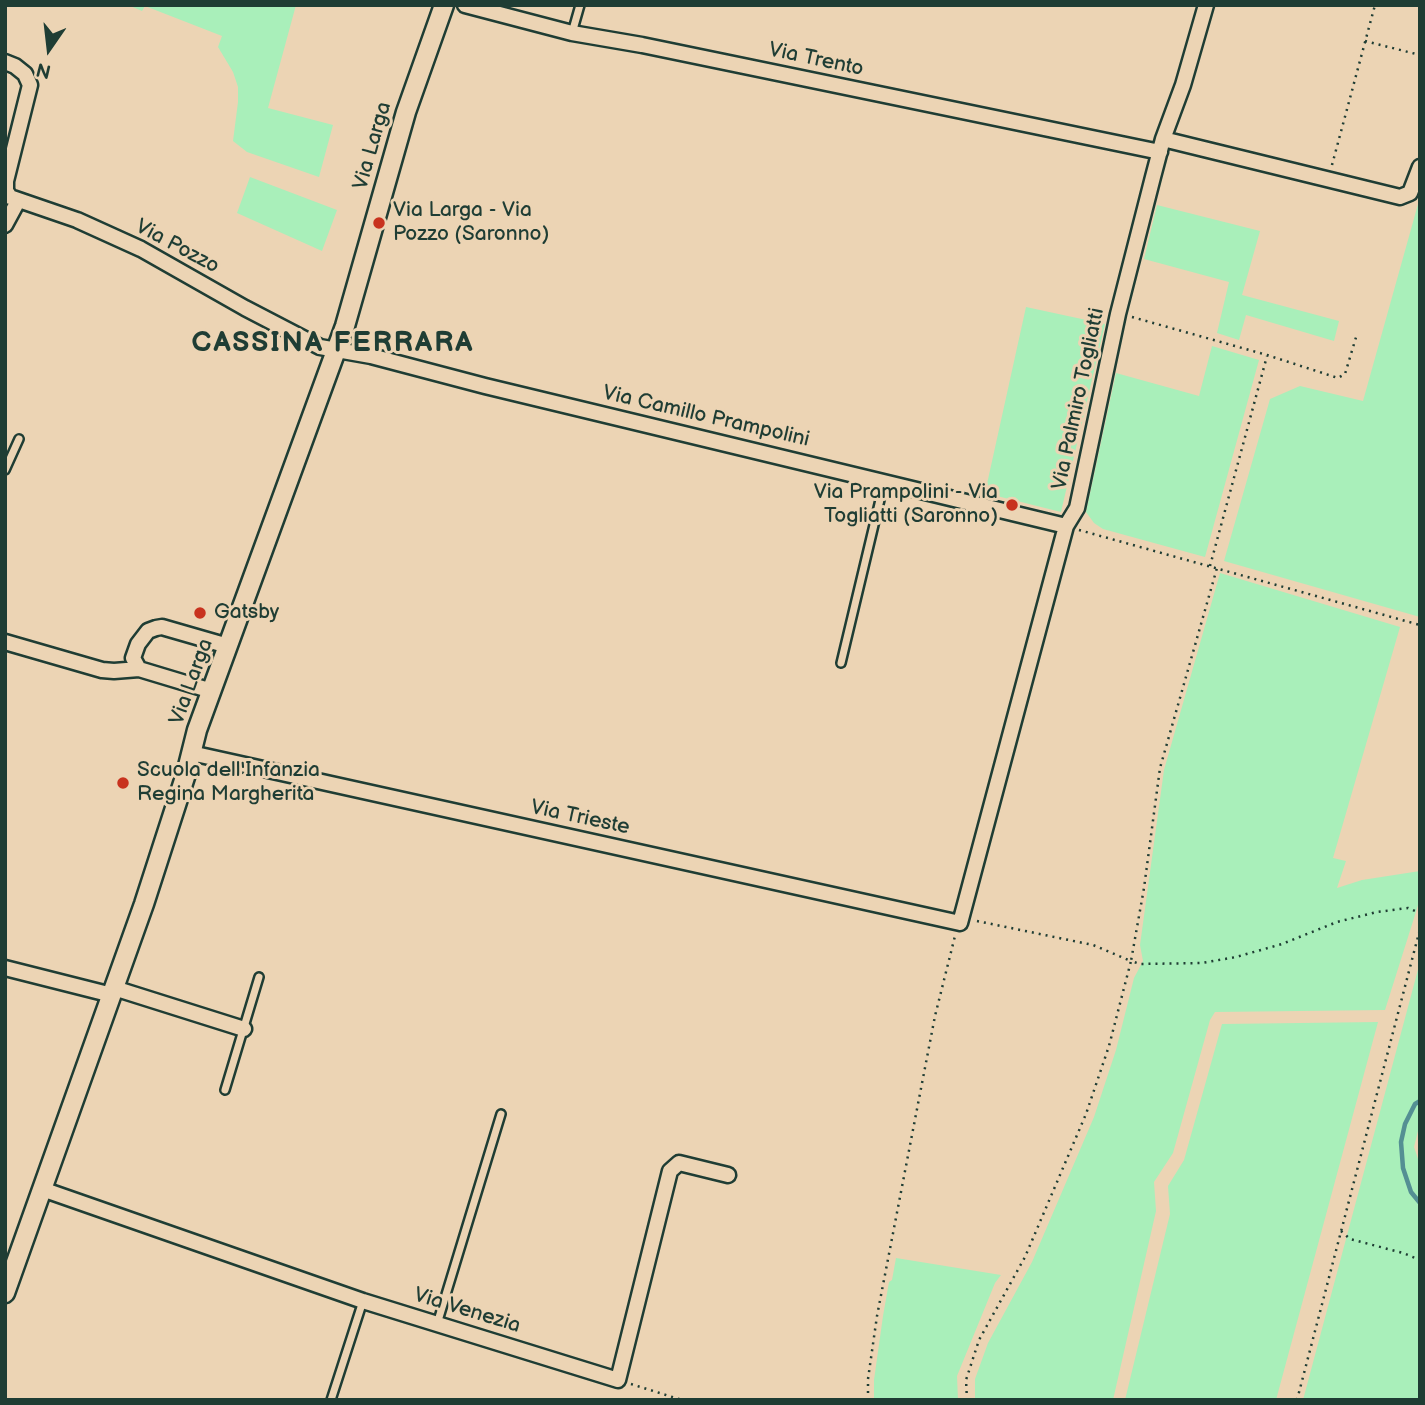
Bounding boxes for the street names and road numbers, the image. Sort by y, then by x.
street label: Via Trento [766,38,866,82]
street label: Via Larga [348,99,398,193]
street label: Via Pozzo [131,214,223,280]
street label: Via Palmiro Togliatti [1047,306,1111,492]
street label: Via Camillo Prampolini [600,381,812,453]
street label: Via Larga [165,635,219,729]
street label: Via Trieste [528,795,632,841]
street label: Via Venezia [411,1283,523,1339]

